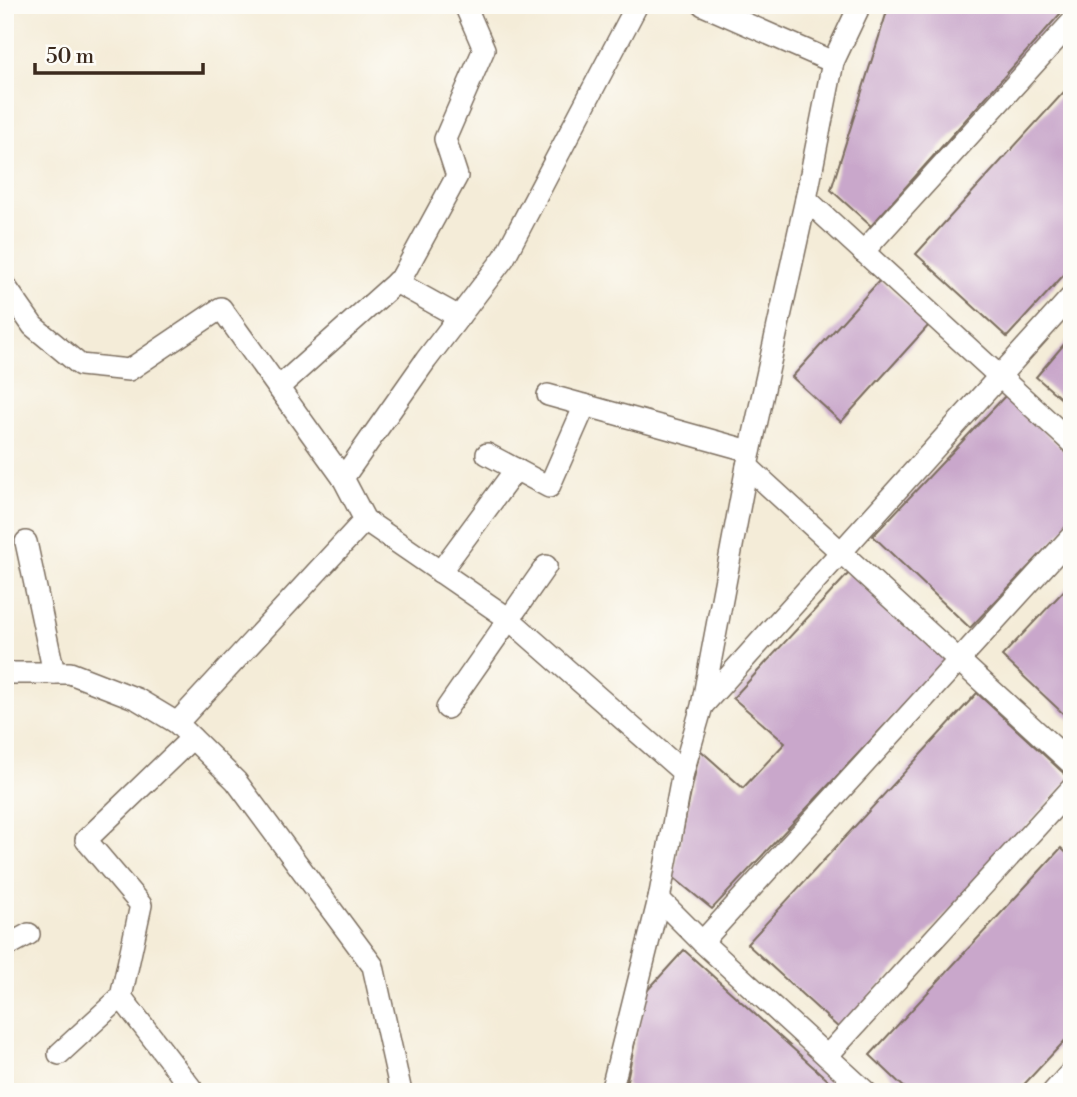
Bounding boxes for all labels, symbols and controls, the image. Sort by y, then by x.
scale bar [35,32,203,76]
text: 50 m [46,44,94,70]

